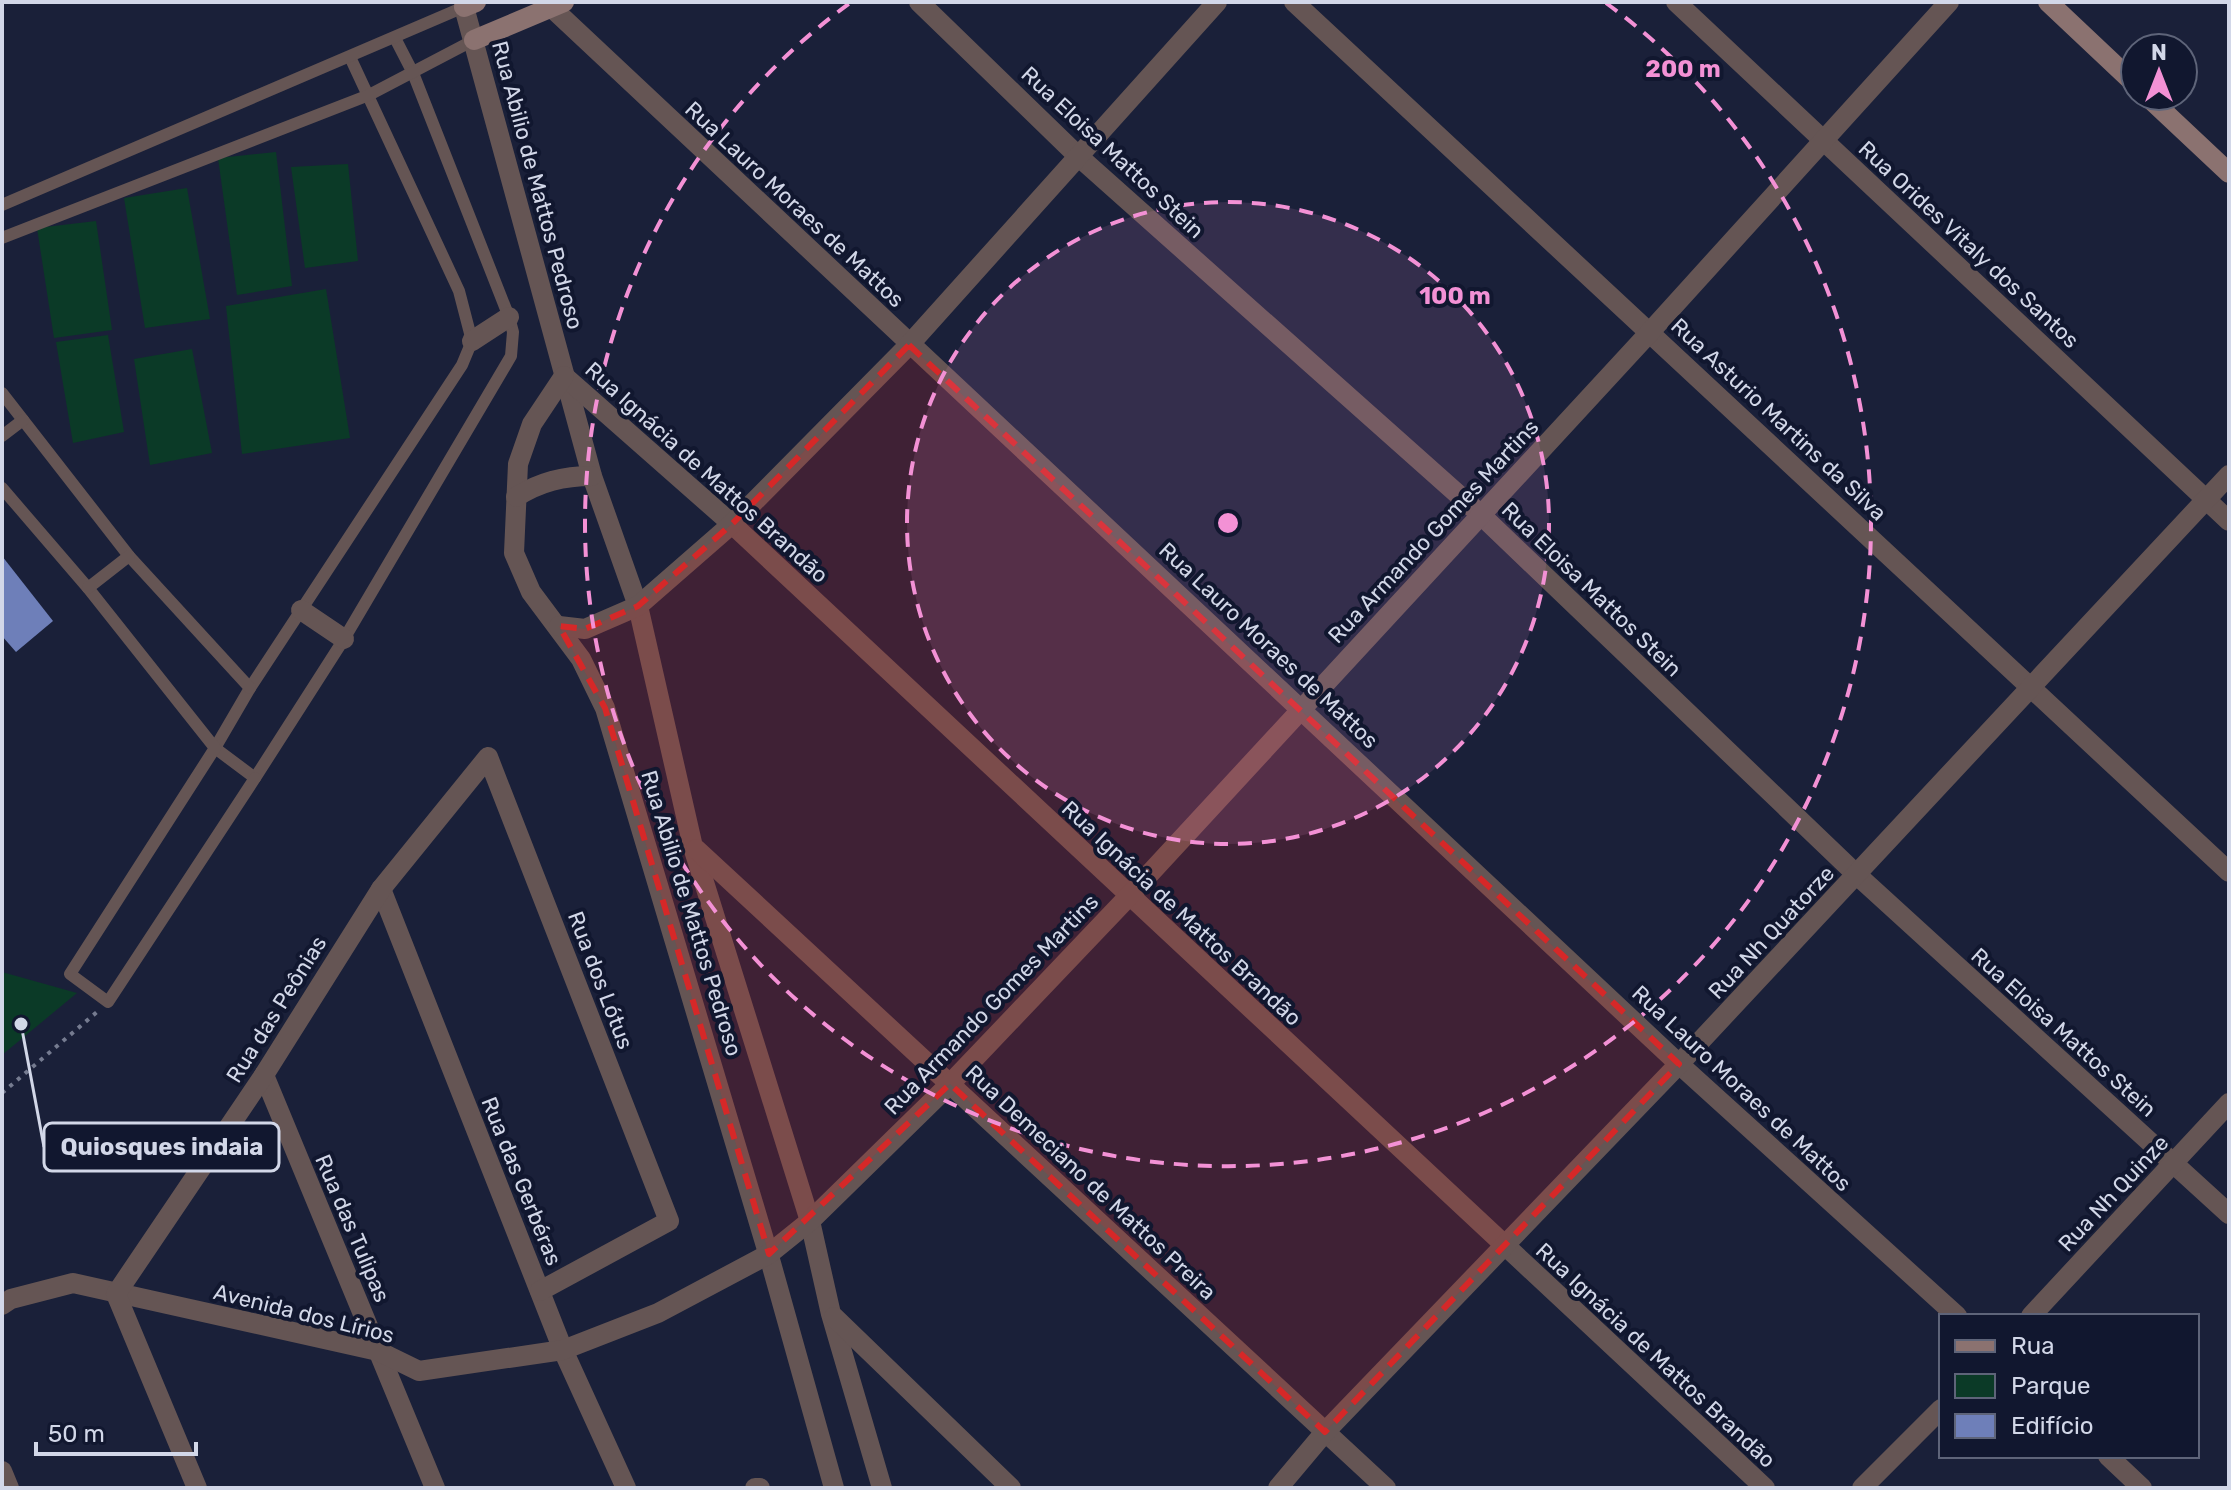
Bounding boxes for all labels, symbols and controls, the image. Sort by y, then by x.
north arrow [2119,32,2199,112]
street label: Rua Abilio de Mattos Pedroso [486,38,589,332]
text: N [2151,39,2167,66]
text: 200 m [1645,55,1721,83]
street label: Rua Eloisa Mattos Stein [1016,61,1210,244]
street label: Rua Lauro Moraes de Mattos [679,96,910,313]
street label: Rua Orides Vitaly dos Santos [1853,135,2085,354]
text: 100 m [1419,282,1491,310]
street label: Rua Asturio Martins da Silva [1665,312,1892,526]
street label: Rua Ignácia de Mattos Brandão [580,356,834,589]
street label: Rua Armando Gomes Martins [1322,414,1544,649]
street label: Rua Eloisa Mattos Stein [1496,496,1687,682]
centre of rings [1214,509,1242,537]
street label: Rua Lauro Moraes de Mattos [1153,537,1384,754]
street label: Rua Abilio de Mattos Pedroso [635,767,748,1059]
street label: Rua Ignácia de Mattos Brandão [1056,795,1307,1032]
street label: Rua Nh Quatorze [1703,860,1840,1005]
street label: Rua Armando Gomes Martins [879,888,1104,1120]
street label: Rua dos Lótus [562,908,639,1053]
street label: Rua das Peônias [220,931,332,1088]
street label: Rua Eloisa Mattos Stein [1966,942,2162,1123]
street label: Rua Lauro Moraes de Mattos [1626,980,1857,1197]
street label: Rua Demeciano de Mattos Preira [960,1059,1221,1306]
street label: Rua das Gerbéras [475,1093,568,1270]
callout: Quiosques indaia [44,1123,279,1171]
street label: Rua Nh Quinze [2053,1129,2174,1257]
text: Quiosques indaia [60,1133,264,1161]
street label: Rua das Tulipas [309,1150,396,1306]
street label: Rua Ignácia de Mattos Brandão [1530,1237,1781,1474]
street label: Avenida dos Lírios [211,1278,397,1349]
legend [1939,1314,2199,1458]
text: Rua [2011,1332,2054,1360]
text: Parque [2011,1372,2090,1400]
scale bar [36,1406,196,1456]
text: Edifício [2011,1412,2094,1440]
text: 50 m [48,1420,105,1448]

